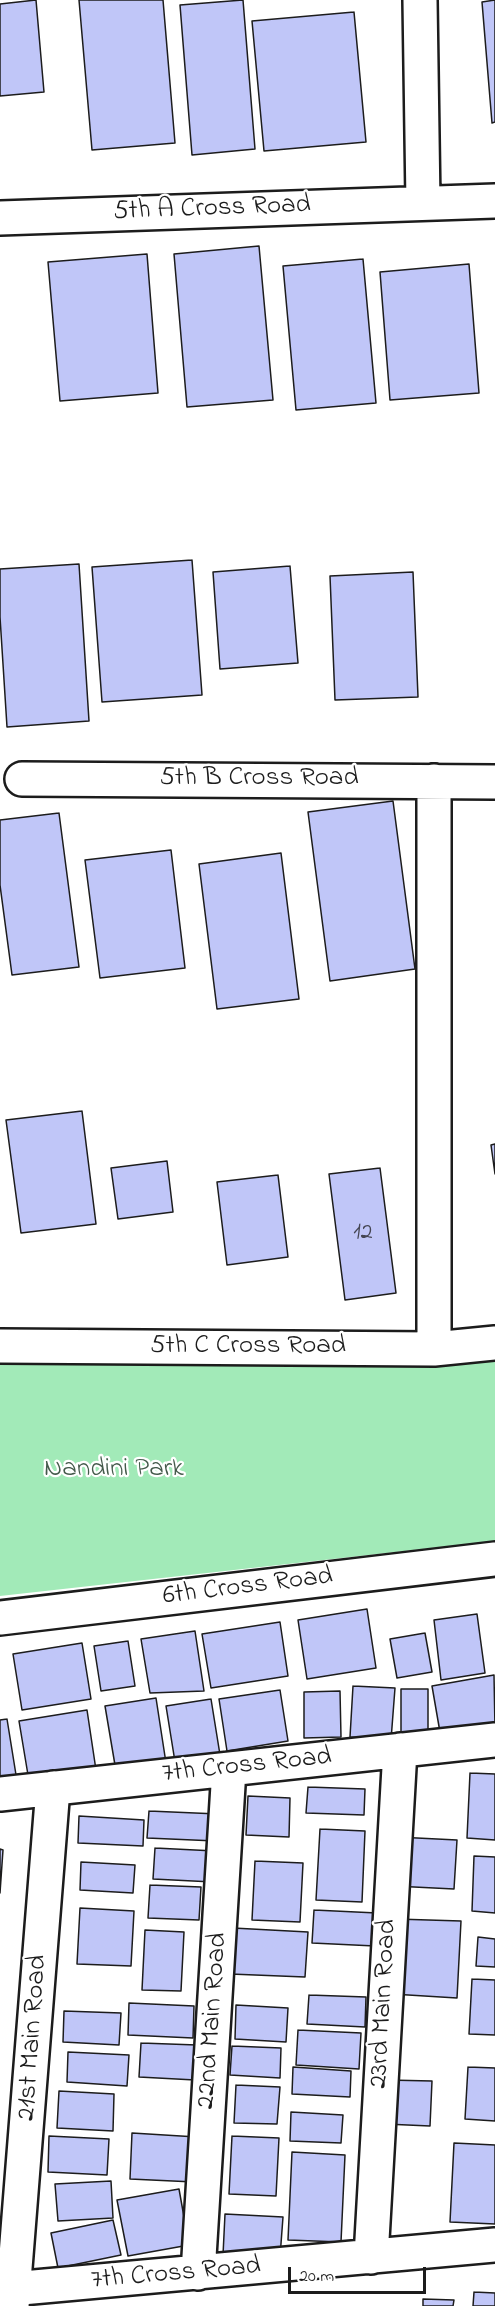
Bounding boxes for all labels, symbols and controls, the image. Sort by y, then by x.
street label: 5th A Cross Road [113,190,311,230]
street label: 5th B Cross Road [159,764,359,796]
house number: 12 [353,1220,373,1248]
street label: 5th C Cross Road [150,1332,346,1364]
park label: Nandini Park [44,1455,184,1487]
street label: 6th Cross Road [161,1562,335,1614]
street label: 7th Cross Road [161,1742,333,1792]
street label: 23rd Main Road [364,1919,406,2089]
street label: 22nd Main Road [192,1932,236,2110]
street label: 21st Main Road [12,1954,56,2122]
street label: 7th Cross Road [90,2251,262,2299]
scale bar [291,2255,429,2293]
text: 20 m [299,2264,334,2290]

